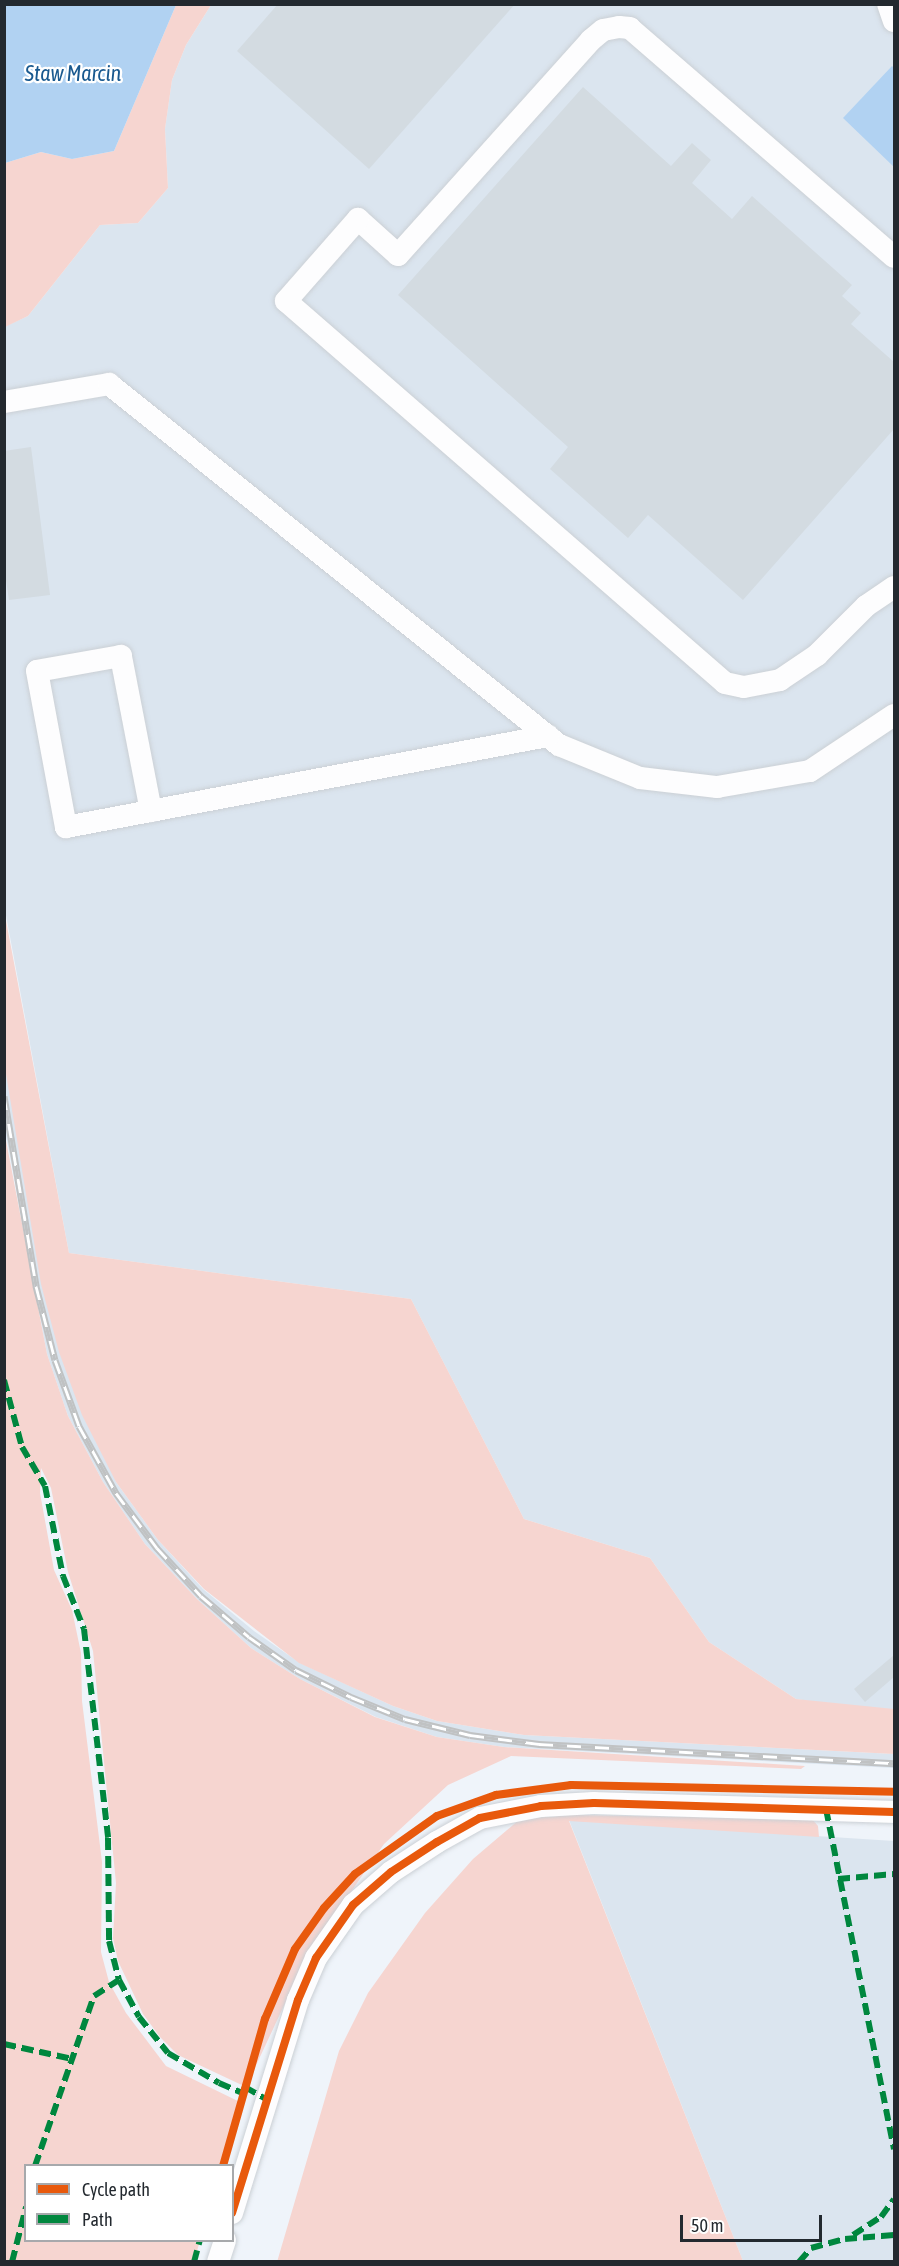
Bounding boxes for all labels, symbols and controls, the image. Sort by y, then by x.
water label: Staw Marcin [25,61,121,87]
legend [24,2164,234,2242]
text: Cycle path [82,2179,150,2200]
scale bar [683,2203,826,2241]
text: Path [82,2209,113,2230]
text: 50 m [691,2215,723,2236]

